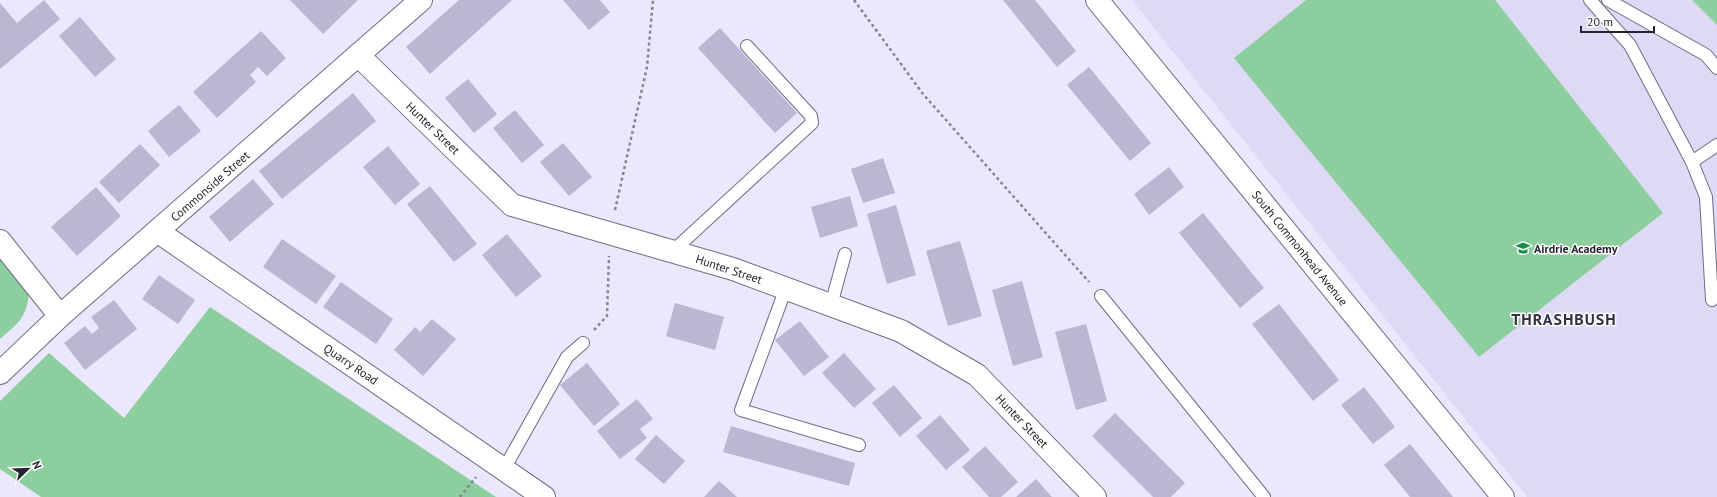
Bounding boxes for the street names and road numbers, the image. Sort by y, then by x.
street label: Hunter Street [403,99,463,157]
street label: Commonside Street [167,148,253,224]
street label: South Commonhead Avenue [1249,187,1351,309]
street label: Hunter Street [694,251,764,287]
street label: Quarry Road [321,340,381,388]
street label: Hunter Street [993,391,1051,451]

